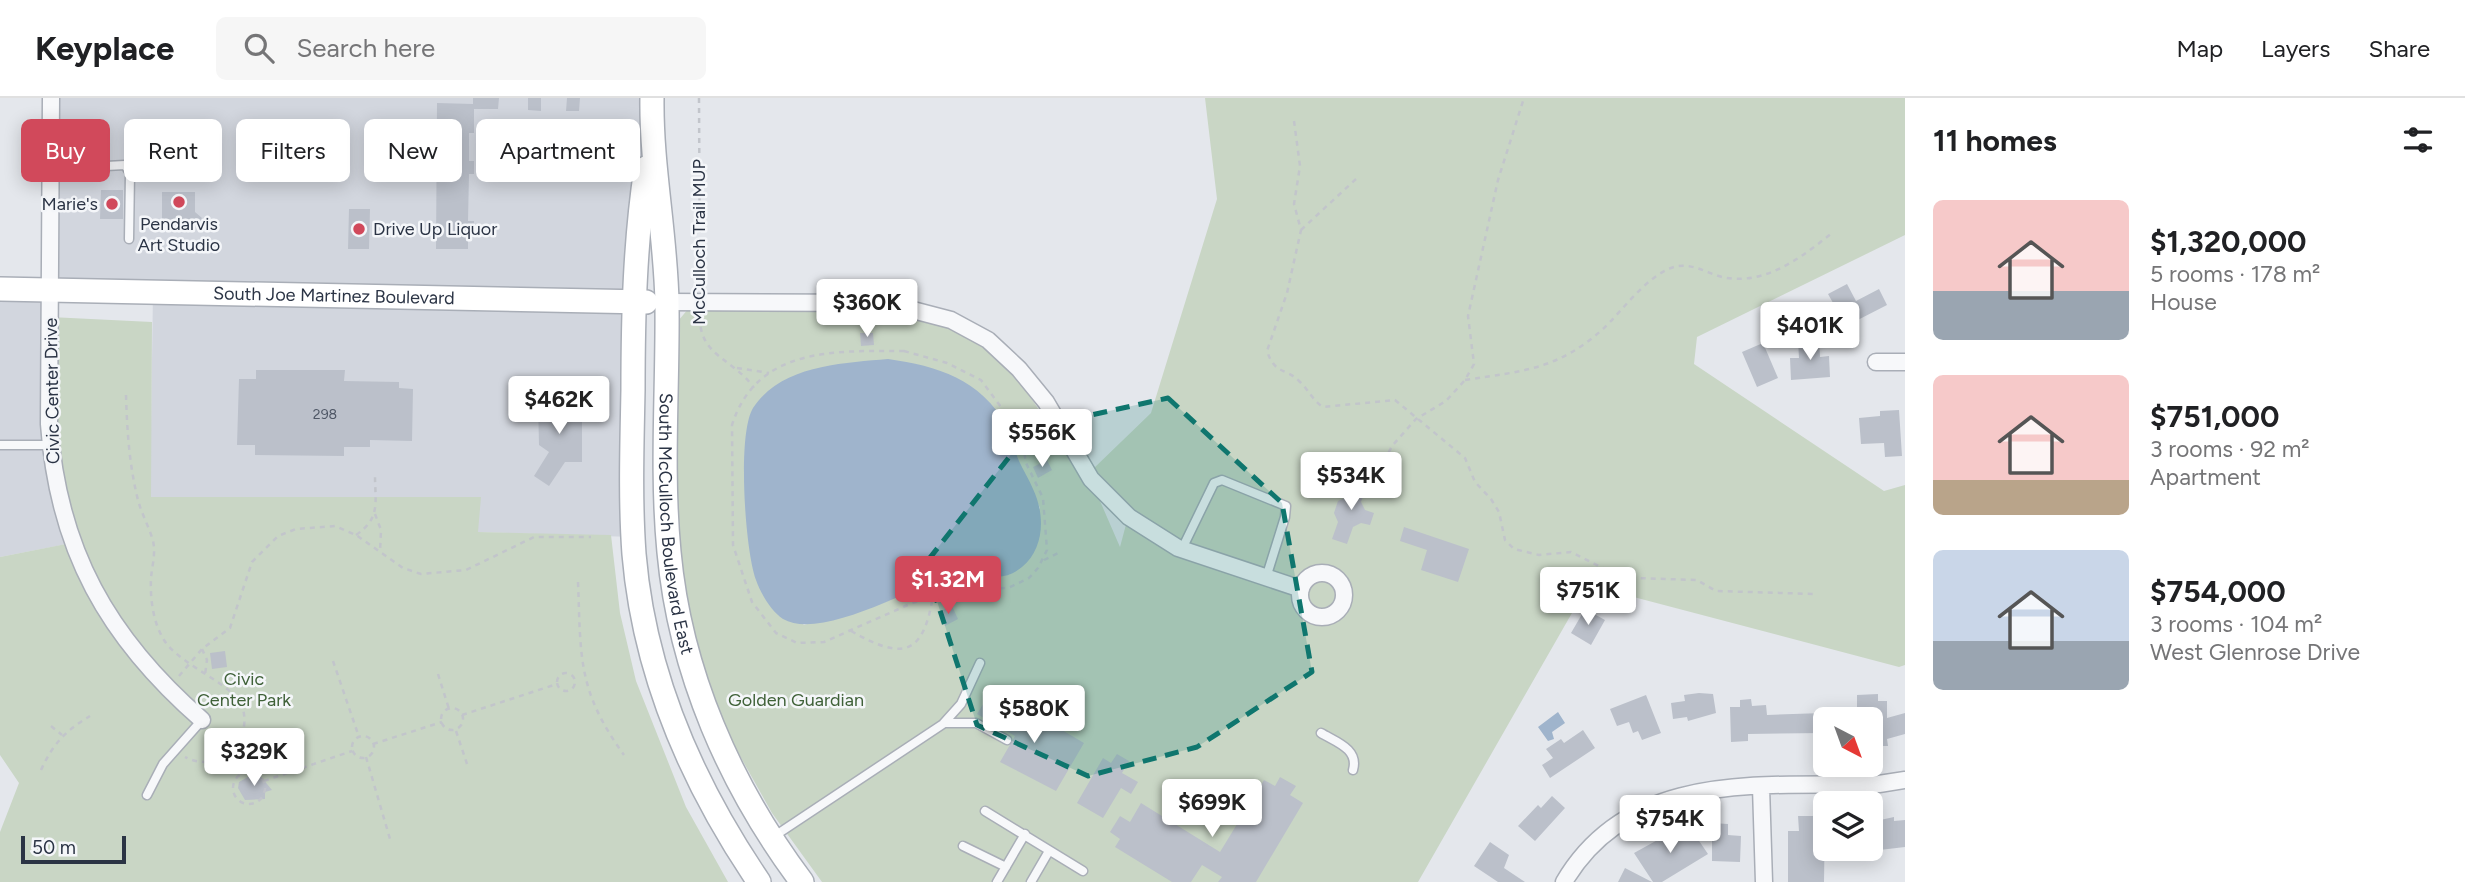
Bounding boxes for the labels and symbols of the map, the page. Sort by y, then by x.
street label: McCulloch Trail MUP [688,159,710,325]
place label: Marie's [42,193,98,215]
marker: Pendarvis Art Studio [171,194,187,210]
marker: Marie's [104,196,120,212]
place label: Pendarvis Art Studio [138,213,220,256]
place label: Drive Up Liquor [373,218,497,240]
marker: Drive Up Liquor [351,221,367,237]
pin: $360K [818,280,916,339]
street label: South Joe Martinez Boulevard [213,282,455,309]
pin: $401K [1761,302,1859,362]
street label: Civic Center Drive [40,317,64,464]
pin: $462K [510,376,608,436]
street label: South McCulloch Boulevard East [654,393,698,657]
house number: 298 [313,406,337,423]
pin: $556K [993,410,1091,469]
pin: $534K [1302,452,1400,512]
pin: $1.32M [891,556,1005,616]
pin: $751K [1539,568,1637,627]
park label: Civic Center Park [197,668,291,711]
pin: $580K [985,686,1083,745]
park label: Golden Guardian [728,689,864,711]
north arrow [1813,707,1883,777]
pin: $329K [205,728,303,788]
pin: $699K [1163,780,1261,839]
pin: $754K [1621,796,1719,855]
scale bar [21,833,126,865]

